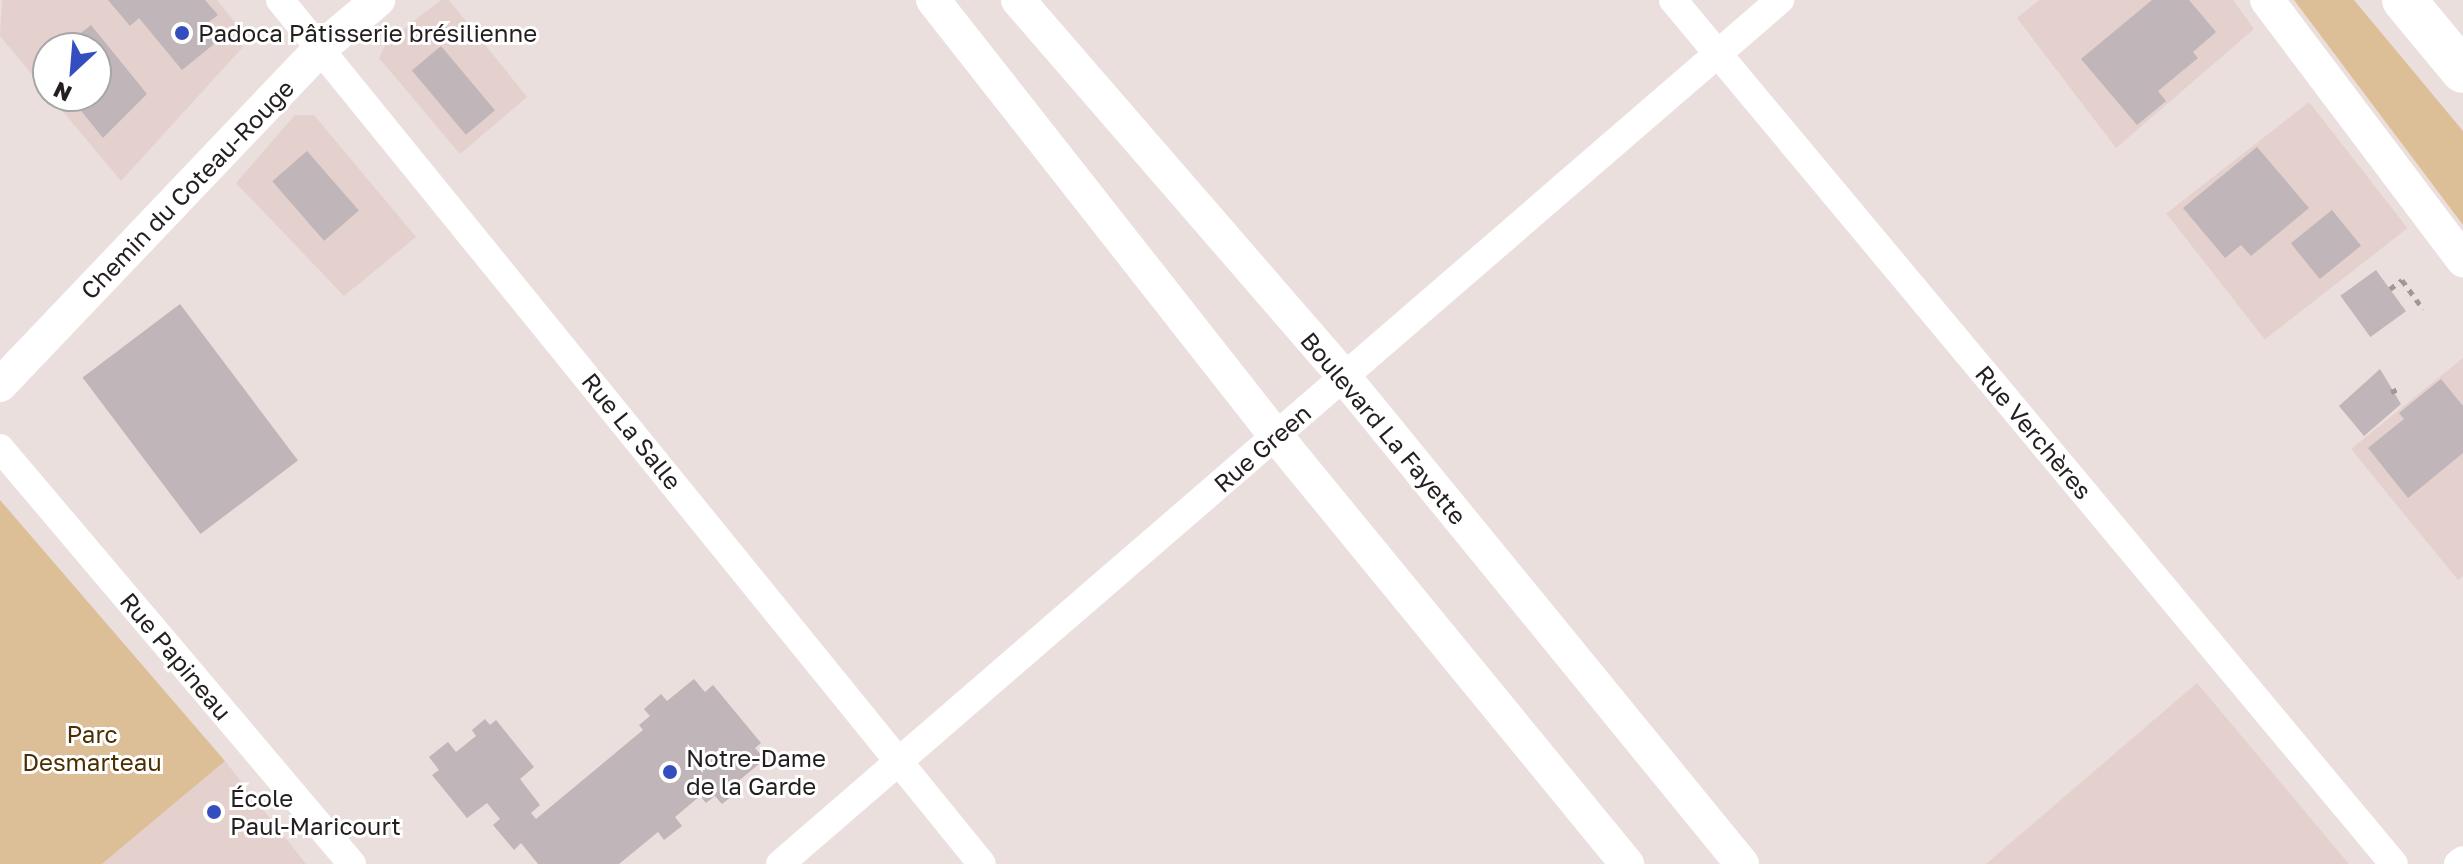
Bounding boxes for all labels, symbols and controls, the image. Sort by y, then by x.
place label: Padoca Pâtisserie brésilienne [198,19,537,47]
marker: Padoca Pâtisserie brésilienne [173,24,191,42]
north arrow [32,32,112,112]
street label: Chemin du Coteau-Rouge [75,73,299,305]
text: N [49,76,76,108]
street label: Boulevard La Fayette [1295,326,1473,530]
street label: Rue Verchères [1970,359,2098,505]
street label: Rue La Salle [576,367,688,495]
street label: Rue Green [1208,398,1316,498]
street label: Rue Papineau [114,587,238,725]
park label: Parc Desmarteau [22,720,162,776]
place label: Notre-Dame de la Garde [686,744,826,800]
marker: Notre-Dame de la Garde [661,763,679,781]
place label: École Paul-Maricourt [230,784,401,840]
marker: École Paul-Maricourt [205,803,223,821]

